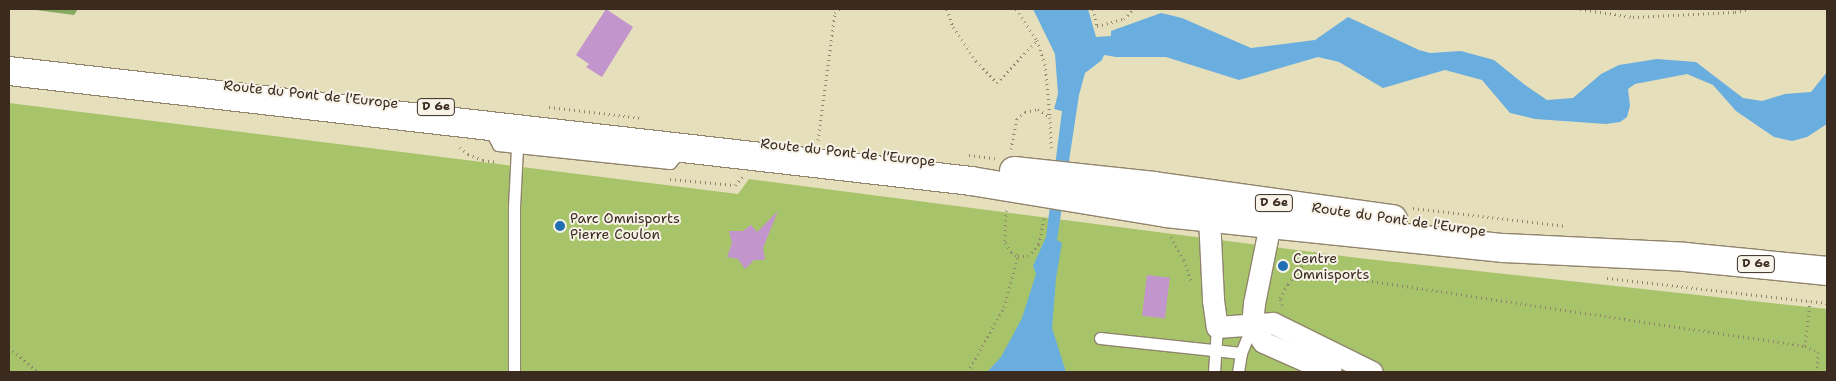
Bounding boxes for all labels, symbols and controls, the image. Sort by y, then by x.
street label: Route du Pont de l'Europe [223,76,399,112]
road number: D 6e [416,98,456,116]
street label: Route du Pont de l'Europe [760,134,936,170]
road number: D 6e [1254,194,1294,212]
street label: Route du Pont de l'Europe [1311,198,1487,240]
place label: Parc Omnisports Pierre Coulon [570,210,680,242]
marker: Parc Omnisports Pierre Coulon [554,220,566,232]
place label: Centre Omnisports [1293,250,1369,282]
road number: D 6e [1736,254,1776,274]
marker: Centre Omnisports [1277,260,1289,272]

